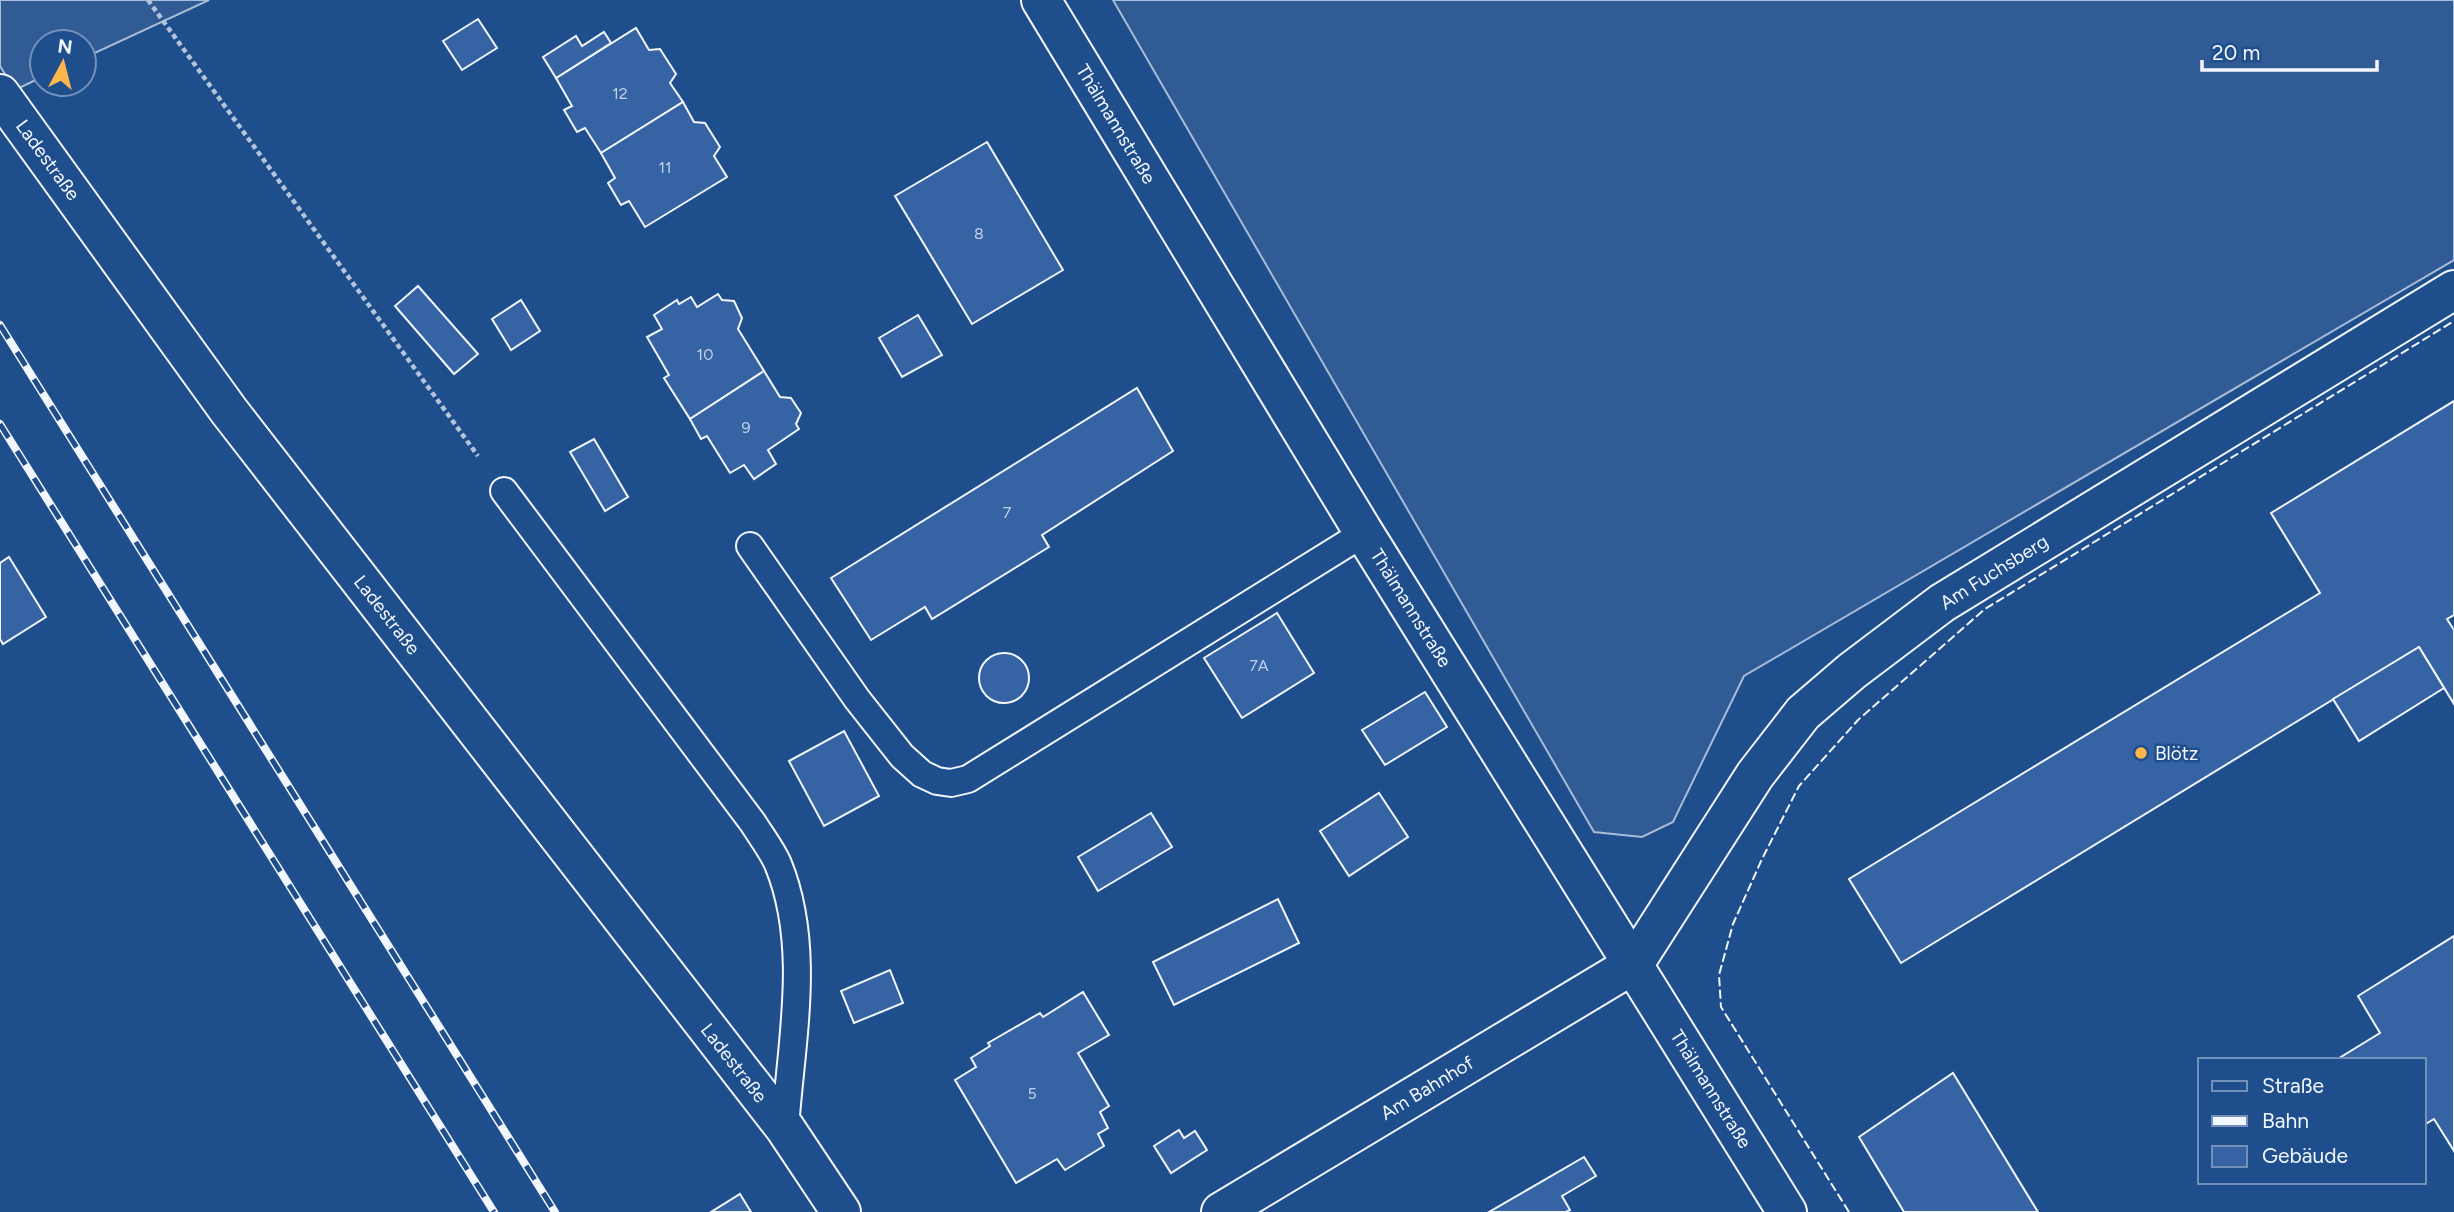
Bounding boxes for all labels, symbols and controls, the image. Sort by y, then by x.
north arrow [28,28,98,98]
scale bar [2202,28,2377,72]
text: N [56,34,74,59]
text: 20 m [2212,40,2260,65]
street label: Thälmannstraße [1071,60,1161,188]
house number: 12 [612,84,628,103]
street label: Ladestraße [11,115,85,205]
house number: 11 [658,158,672,177]
house number: 8 [974,224,984,243]
house number: 10 [697,345,713,364]
house number: 9 [741,418,751,437]
house number: 7 [1003,503,1012,522]
street label: Am Fuchsberg [1936,530,2052,614]
street label: Thälmannstraße [1365,545,1457,671]
street label: Ladestraße [349,571,425,659]
house number: 7A [1249,656,1269,675]
place label: Blötz [2155,742,2198,765]
marker: Blötz [2133,745,2149,761]
street label: Ladestraße [696,1019,772,1107]
street label: Thälmannstraße [1665,1026,1757,1152]
street label: Am Bahnhof [1376,1051,1478,1125]
legend [2198,1058,2426,1184]
text: Straße [2262,1073,2324,1098]
house number: 5 [1027,1084,1037,1103]
text: Bahn [2262,1108,2309,1133]
text: Gebäude [2262,1143,2348,1168]

